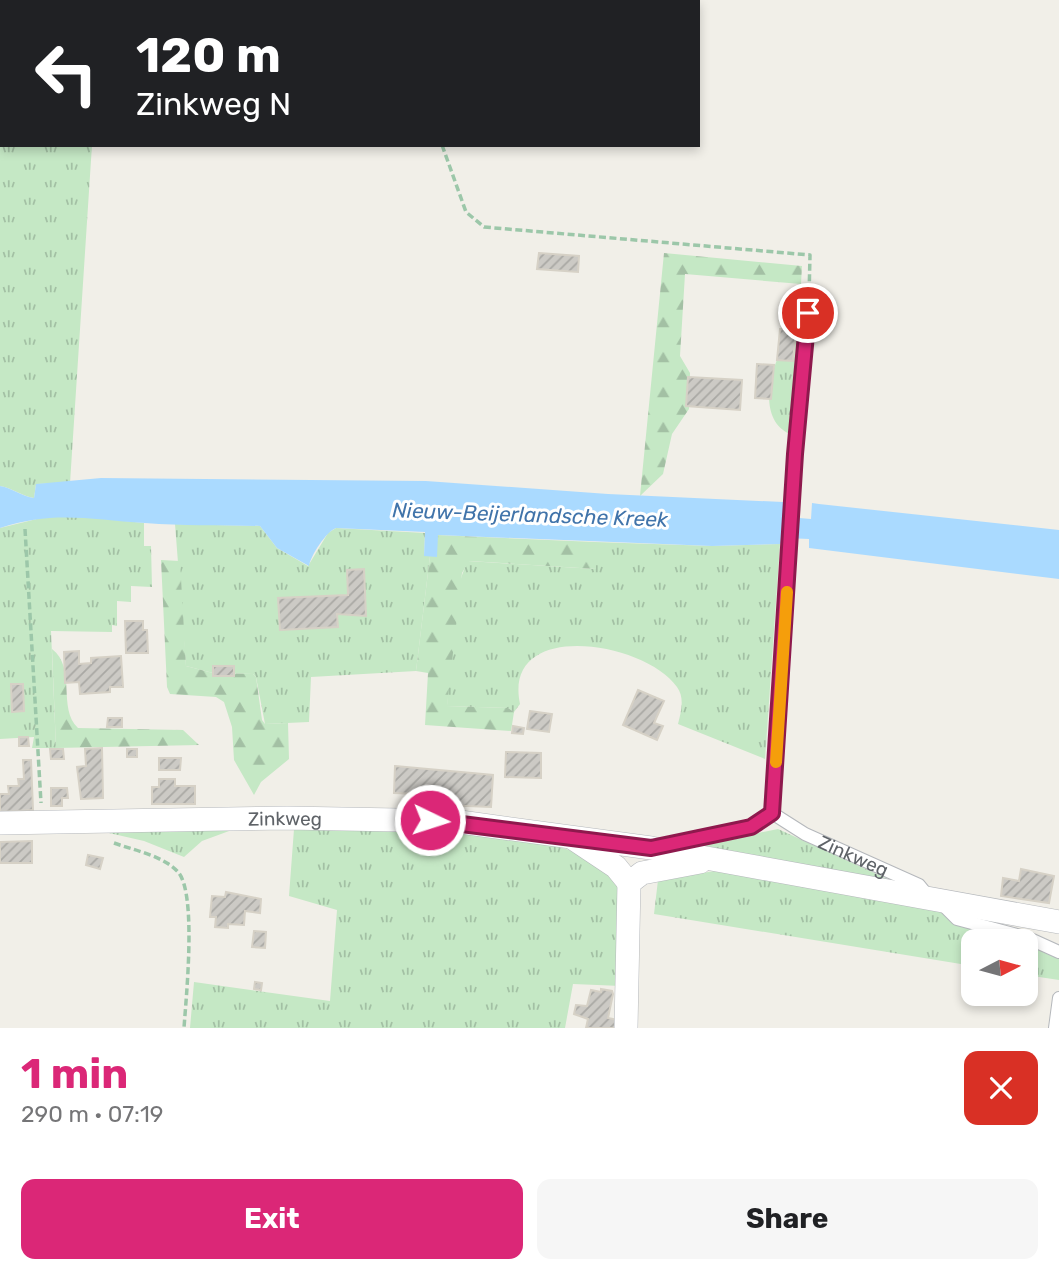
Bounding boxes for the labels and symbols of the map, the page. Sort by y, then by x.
pin [778,283,838,343]
water label: Nieuw-Beijerlandsche Kreek [392,497,669,532]
position arrow [393,783,467,857]
street label: Zinkweg [248,807,322,831]
street label: Zinkweg [815,830,892,882]
north arrow [961,929,1038,1006]

